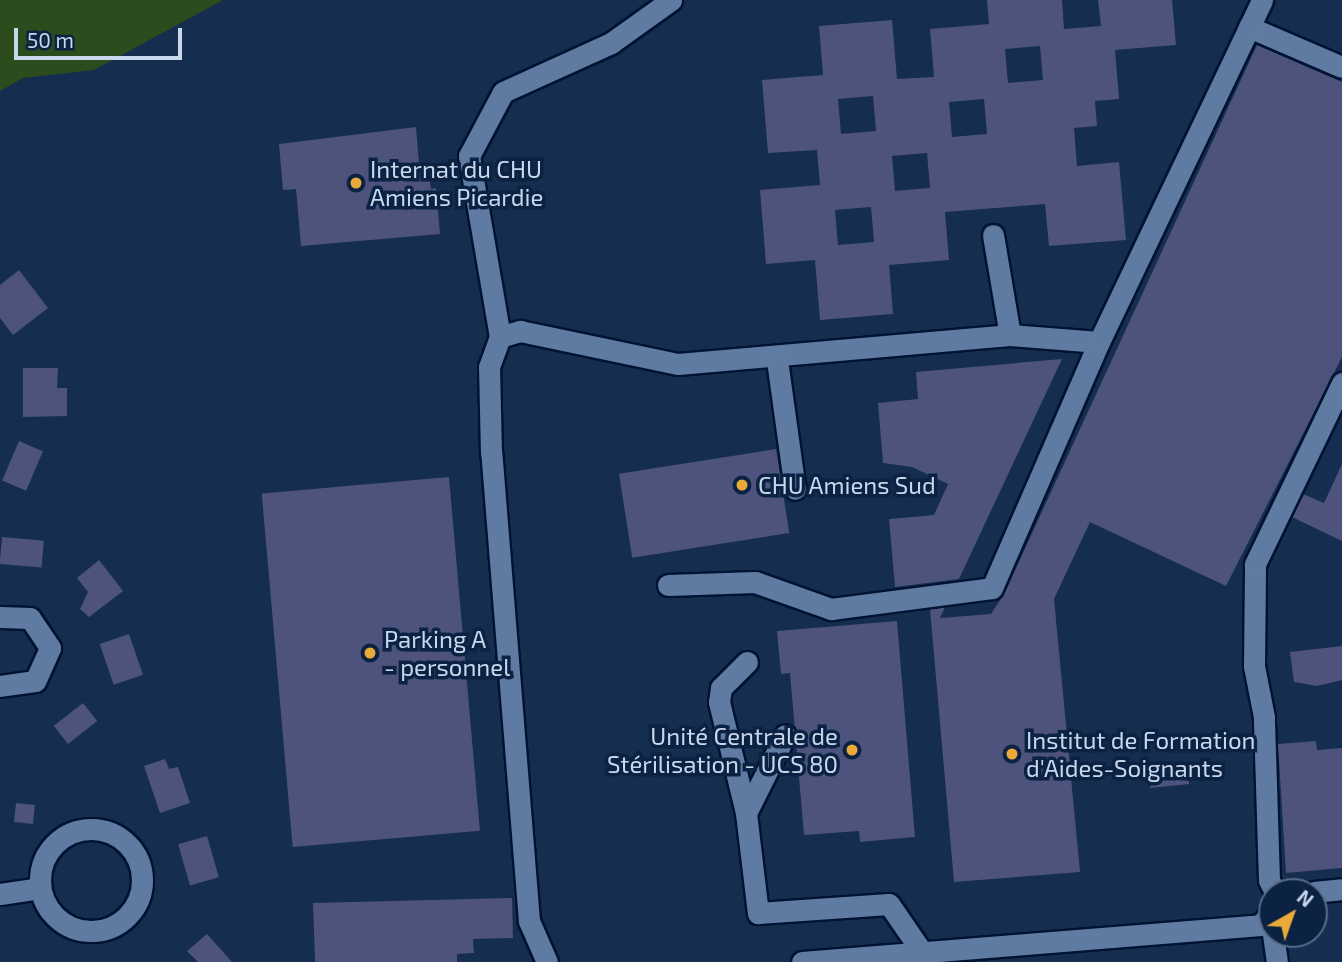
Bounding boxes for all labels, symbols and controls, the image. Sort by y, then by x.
scale bar [18,14,186,58]
text: 50 m [27,27,74,52]
place label: Internat du CHU Amiens Picardie [370,155,543,211]
marker: Internat du CHU Amiens Picardie [348,175,364,191]
place label: CHU Amiens Sud [758,471,936,499]
marker: CHU Amiens Sud [732,475,752,495]
place label: Parking A - personnel [384,625,510,681]
marker: Parking A - personnel [362,645,378,661]
place label: Unité Centrale de Stérilisation - UCS 80 [607,722,838,778]
place label: Institut de Formation d'Aides-Soignants [1026,726,1256,782]
marker: Unité Centrale de Stérilisation - UCS 80 [844,742,860,758]
marker: Institut de Formation d'Aides-Soignants [1004,746,1020,762]
north arrow [1258,878,1328,948]
text: N [1293,885,1318,911]

